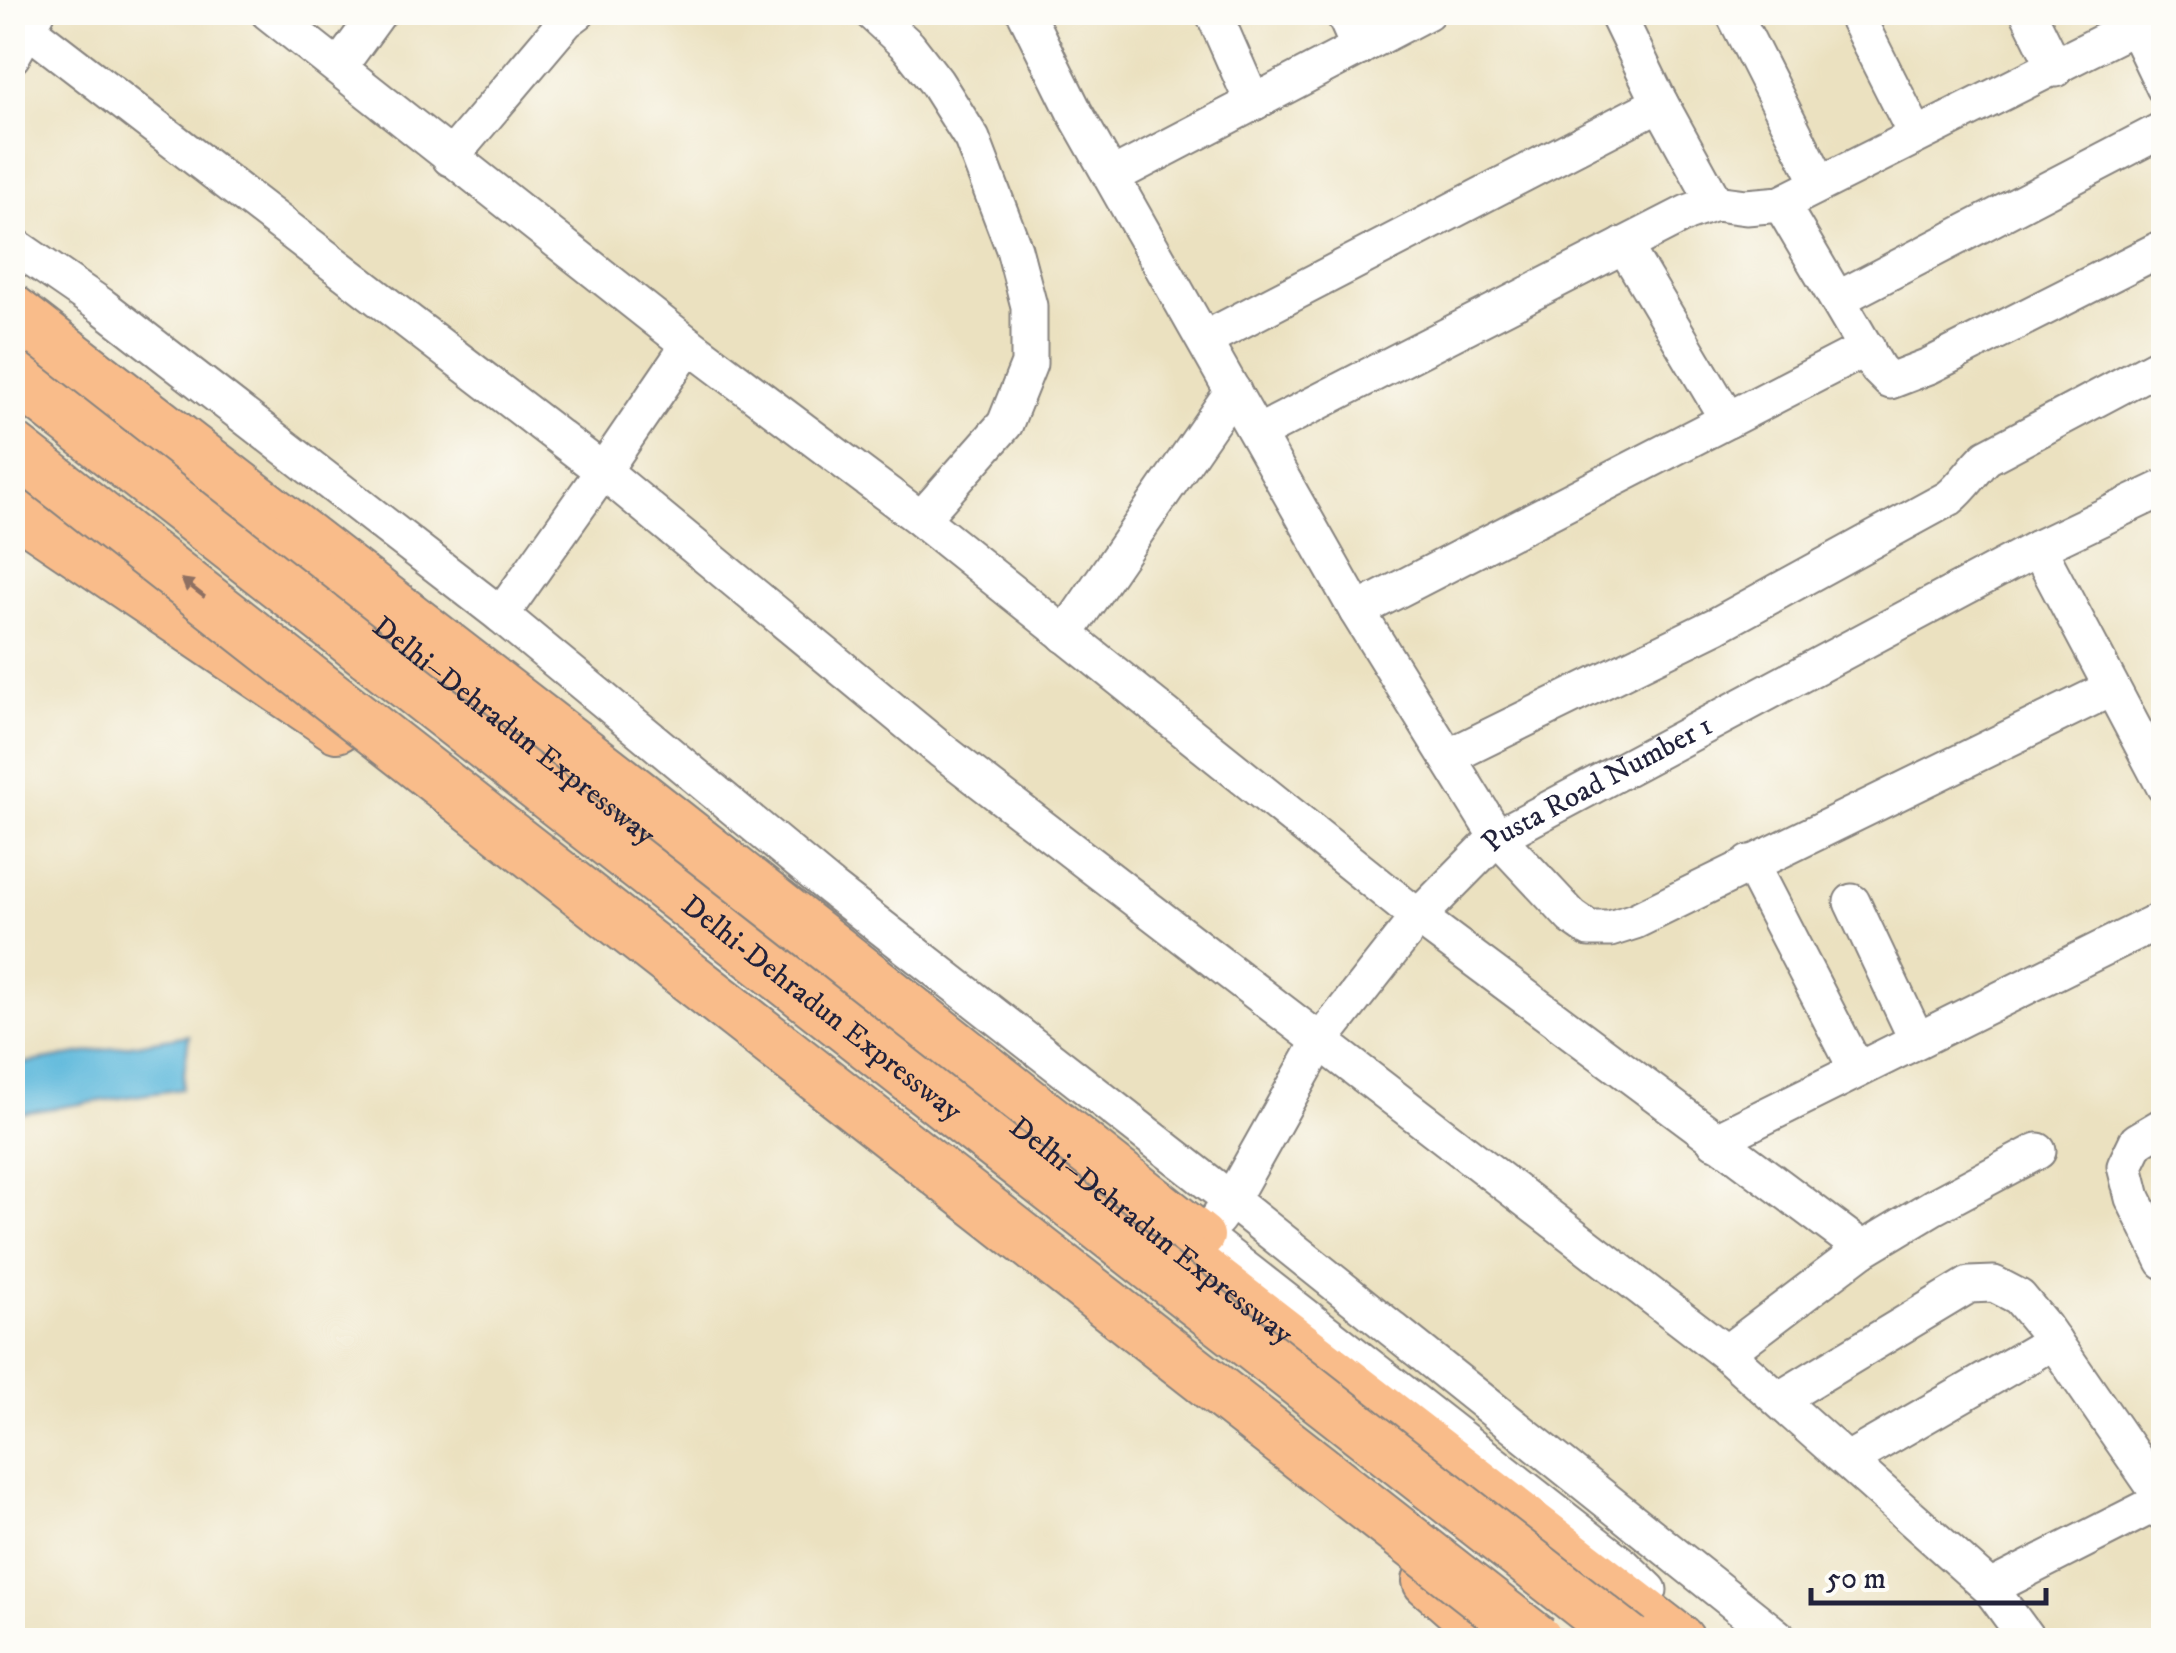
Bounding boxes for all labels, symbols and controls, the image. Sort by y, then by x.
one-way arrow [180,578,206,599]
street label: Delhi–Dehradun Expressway [365,608,663,854]
street label: Pusta Road Number 1 [1474,707,1719,860]
street label: Delhi-Dehradun Expressway [674,887,970,1130]
street label: Delhi–Dehradun Expressway [1002,1109,1301,1354]
scale bar [1811,1543,2046,1605]
text: 50 m [1826,1561,1886,1598]

